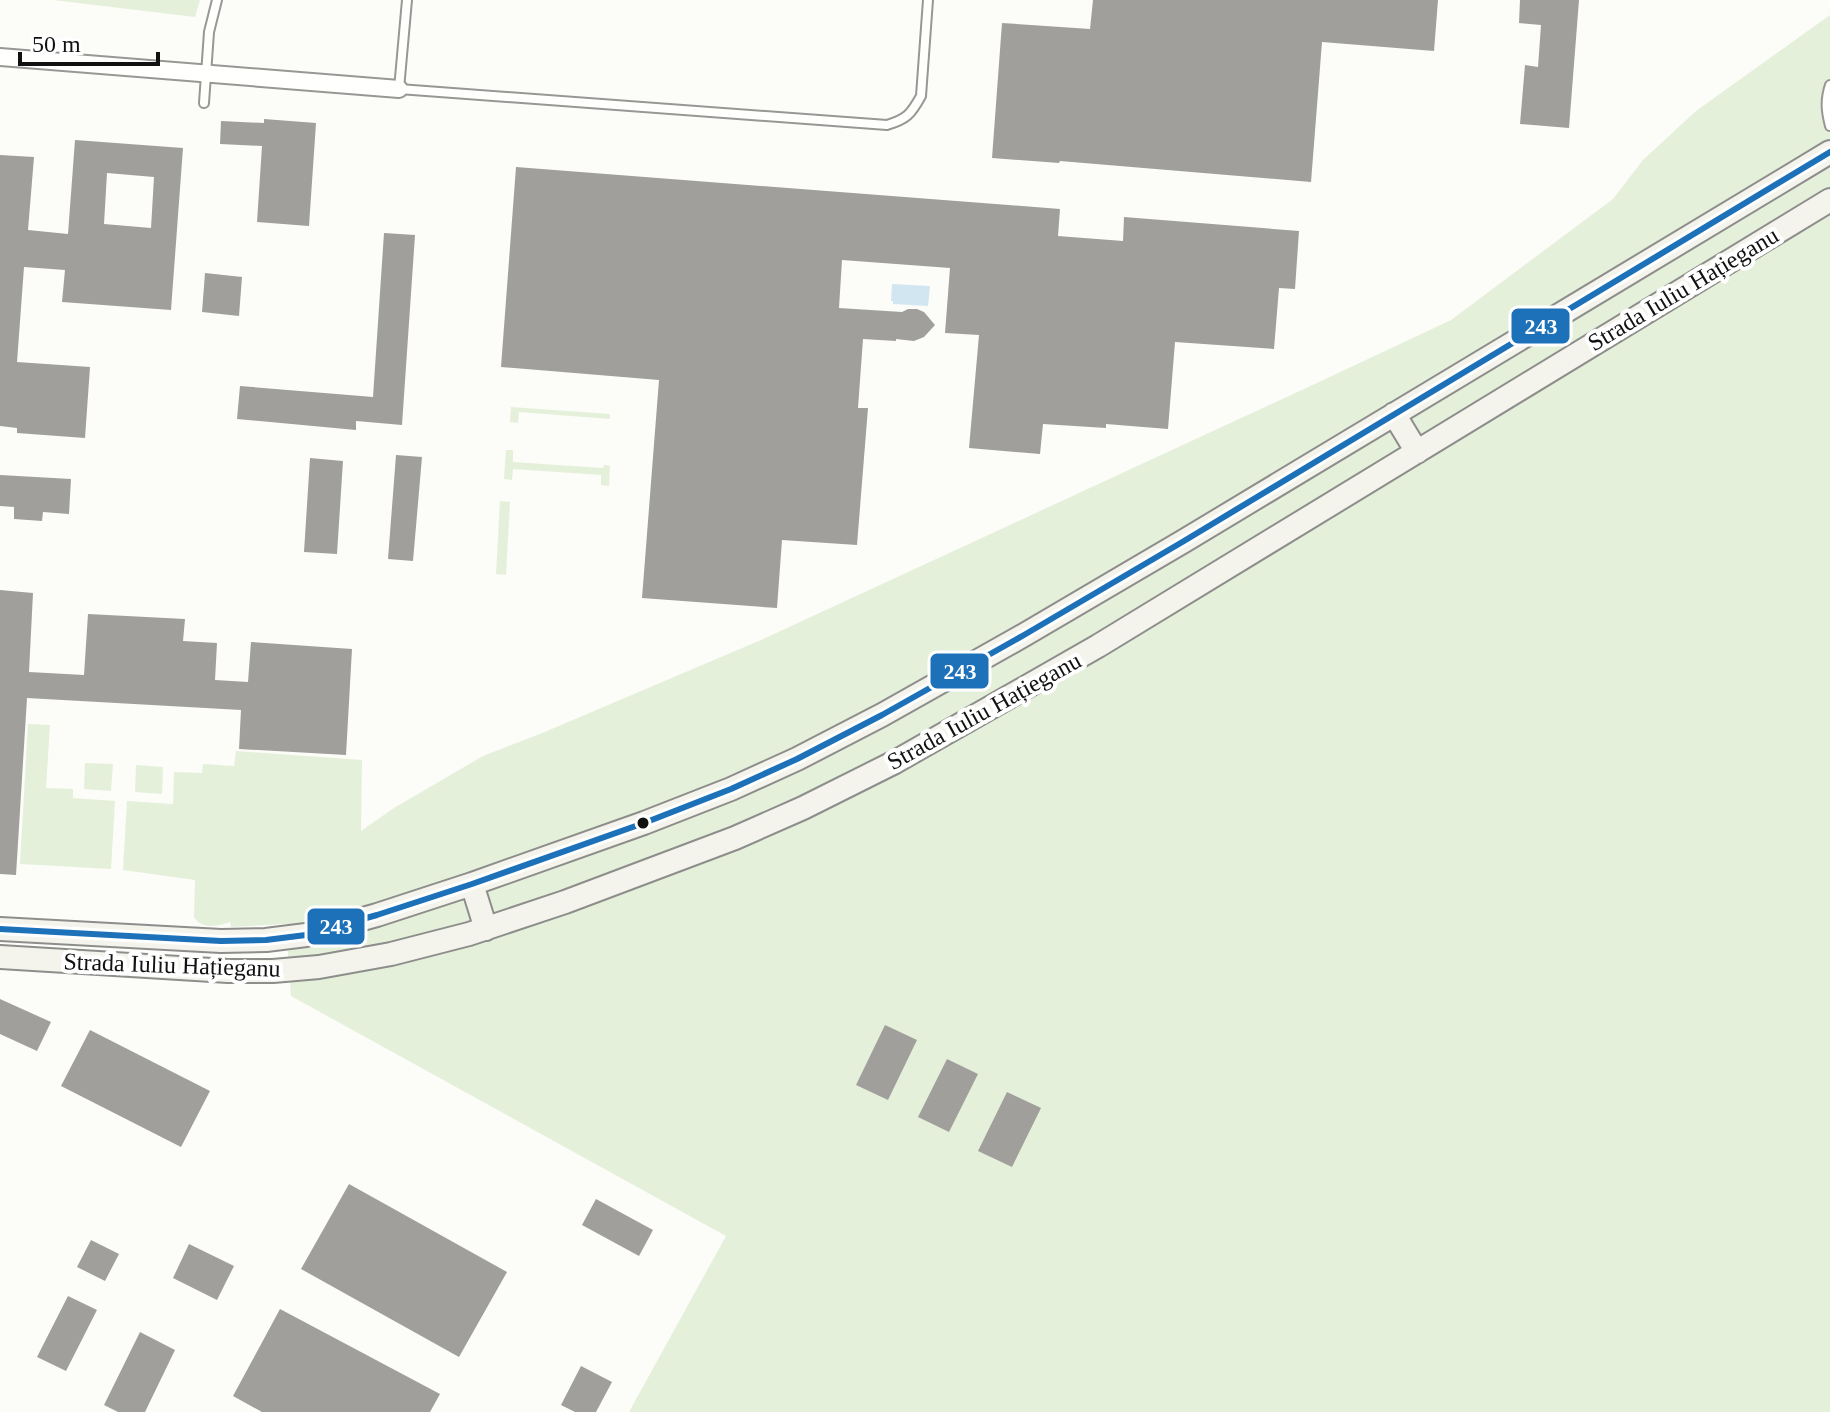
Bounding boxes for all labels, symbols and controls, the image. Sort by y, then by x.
scale bar [20,16,158,66]
text: 50 m [32,31,81,57]
street label: Strada Iuliu Hațieganu [1583,222,1783,356]
line badge: 243 [1510,307,1571,345]
text: 243 [1525,314,1558,339]
street label: Strada Iuliu Hațieganu [883,647,1085,775]
line badge: 243 [929,652,990,690]
text: 243 [944,659,977,684]
unlabelled marker [635,815,651,831]
line badge: 243 [306,907,366,946]
text: 243 [320,914,353,939]
street label: Strada Iuliu Hațieganu [63,948,281,982]

